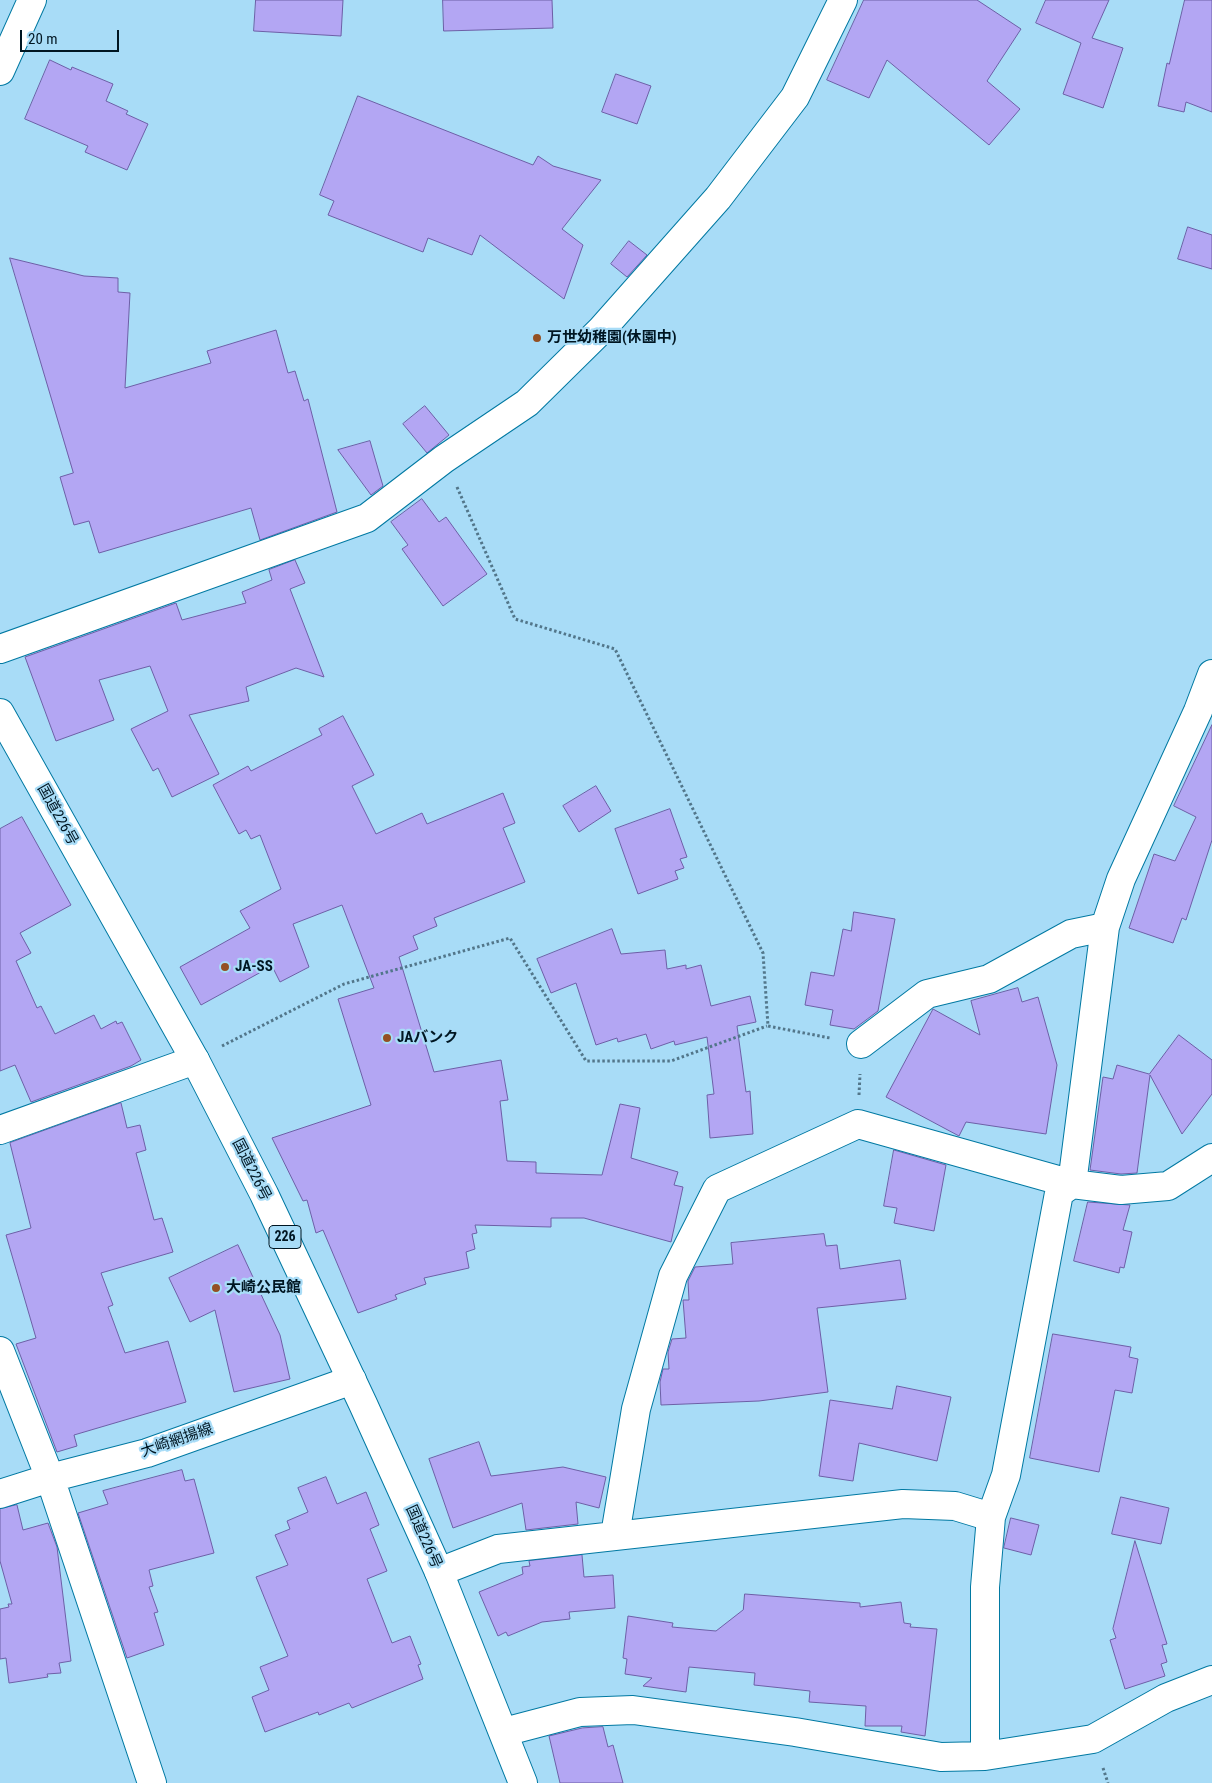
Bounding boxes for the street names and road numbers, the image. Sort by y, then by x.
street label: 国道226号 [33,781,81,849]
street label: 国道226号 [228,1136,274,1204]
road number: 226 [269,1226,301,1248]
street label: 大崎網揚線 [139,1420,215,1462]
street label: 国道226号 [401,1503,445,1571]

